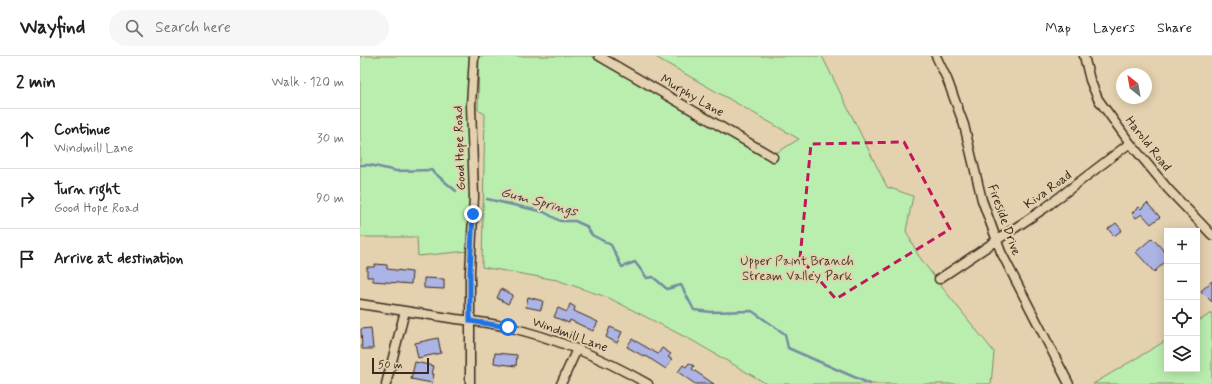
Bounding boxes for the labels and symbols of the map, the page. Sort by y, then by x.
north arrow [1116,68,1152,104]
street label: Murphy Lane [657,71,727,121]
street label: Good Hope Road [450,105,470,191]
street label: Harold Road [1121,113,1175,175]
street label: Kiva Road [1021,167,1075,213]
street label: Fireside Drive [983,182,1025,258]
water label: Gum Springs [498,183,581,222]
route end [464,205,482,223]
park label: Upper Paint Branch Stream Valley Park [740,253,854,285]
street label: Windmill Lane [530,313,610,357]
route start [499,318,517,336]
scale bar [372,356,429,375]

